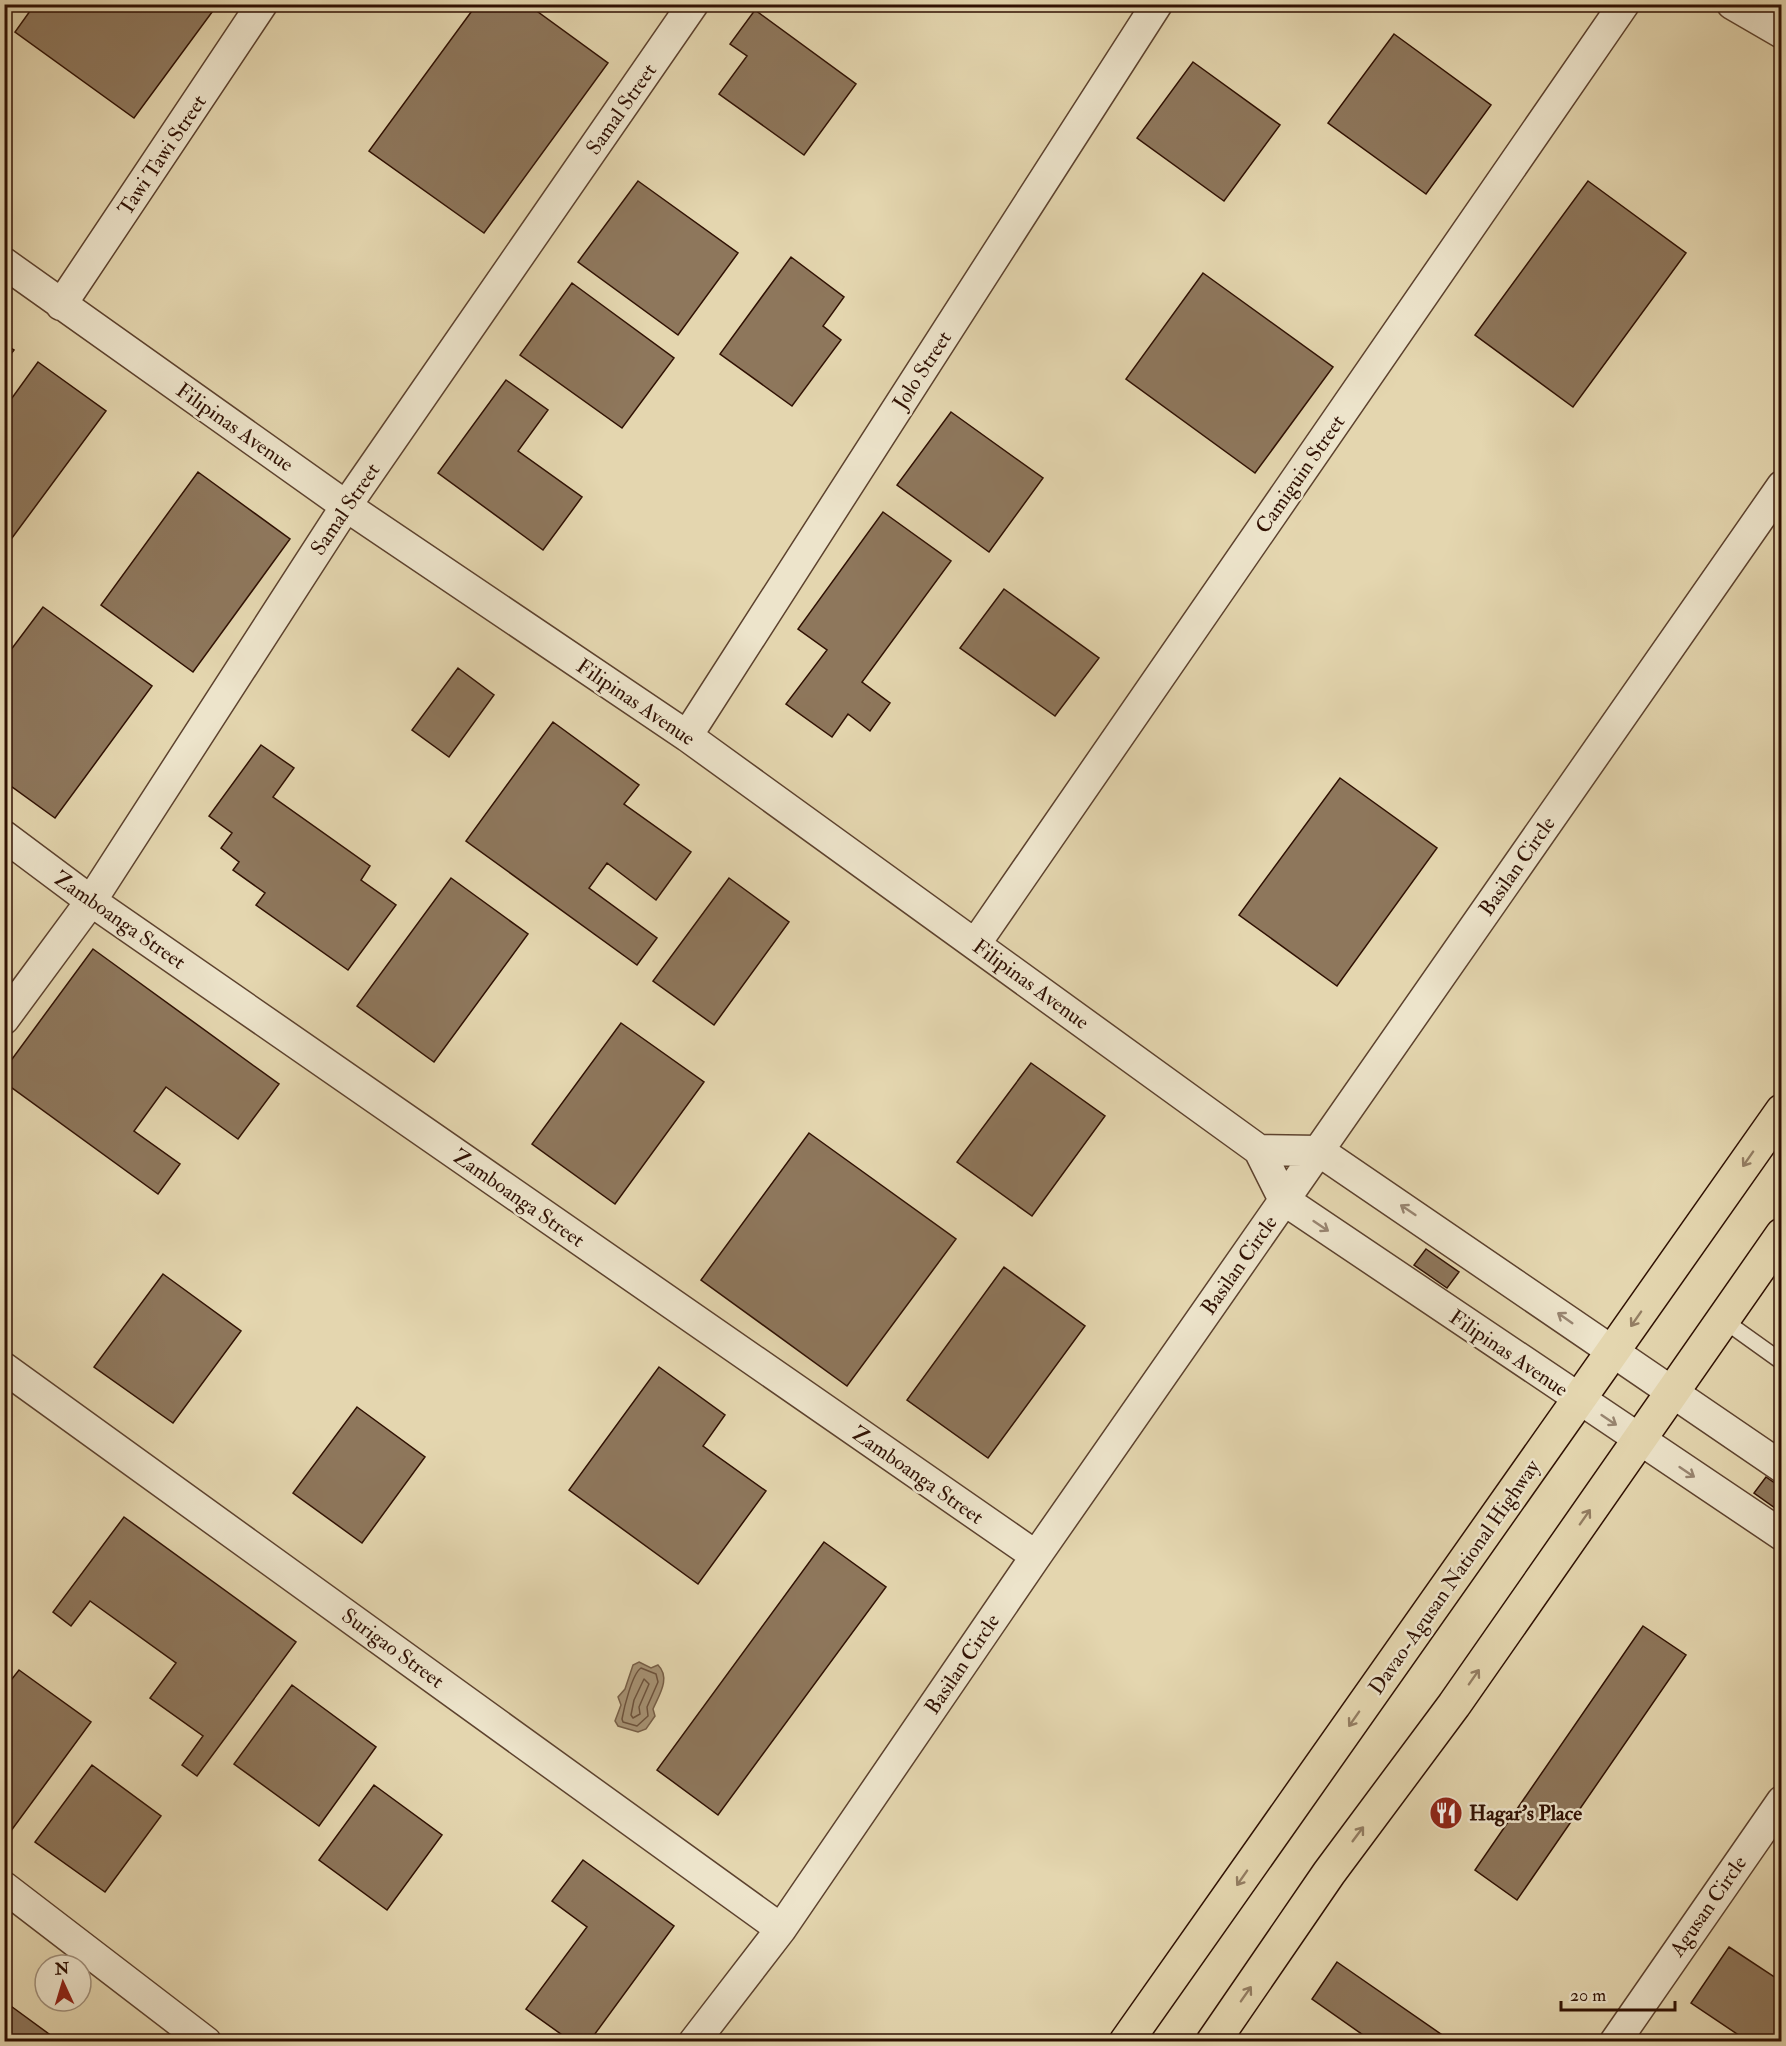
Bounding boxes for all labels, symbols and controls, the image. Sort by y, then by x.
street label: Samal Street [580,58,663,160]
street label: Tawi Tawi Street [112,90,213,221]
street label: Jolo Street [886,326,958,416]
street label: Filipinas Avenue [171,377,299,478]
street label: Camiguin Street [1250,410,1351,539]
street label: Samal Street [305,458,386,561]
street label: Filipinas Avenue [571,653,700,752]
street label: Basilan Circle [1473,811,1562,921]
street label: Zamboanga Street [49,865,191,976]
street label: Filipinas Avenue [967,933,1094,1036]
street label: Zamboanga Street [448,1143,590,1254]
one-way arrow [1742,1151,1754,1167]
one-way arrow [1400,1204,1416,1216]
street label: Basilan Circle [1195,1210,1284,1320]
one-way arrow [1312,1220,1329,1232]
street label: Filipinas Avenue [1444,1304,1573,1403]
one-way arrow [1630,1310,1642,1326]
one-way arrow [1558,1312,1574,1324]
one-way arrow [1600,1414,1617,1426]
street label: Zamboanga Street [847,1420,989,1531]
street label: Davao-Agusan National Highway [1363,1454,1546,1700]
one-way arrow [1678,1466,1695,1478]
one-way arrow [1579,1509,1591,1525]
street label: Surigao Street [336,1602,449,1695]
street label: Basilan Circle [919,1609,1006,1720]
one-way arrow [1468,1669,1480,1685]
one-way arrow [1348,1710,1360,1726]
restaurant icon: Hagar's Place [1428,1795,1464,1831]
place label: Hagar's Place [1469,1800,1582,1827]
one-way arrow [1352,1826,1365,1842]
street label: Agusan Circle [1663,1850,1753,1963]
one-way arrow [1236,1869,1248,1885]
north arrow [33,1953,93,2013]
text: N [53,1959,71,1980]
scale bar [1561,1974,1675,2012]
text: 20 m [1570,1984,1606,2007]
one-way arrow [1240,1986,1252,2002]

